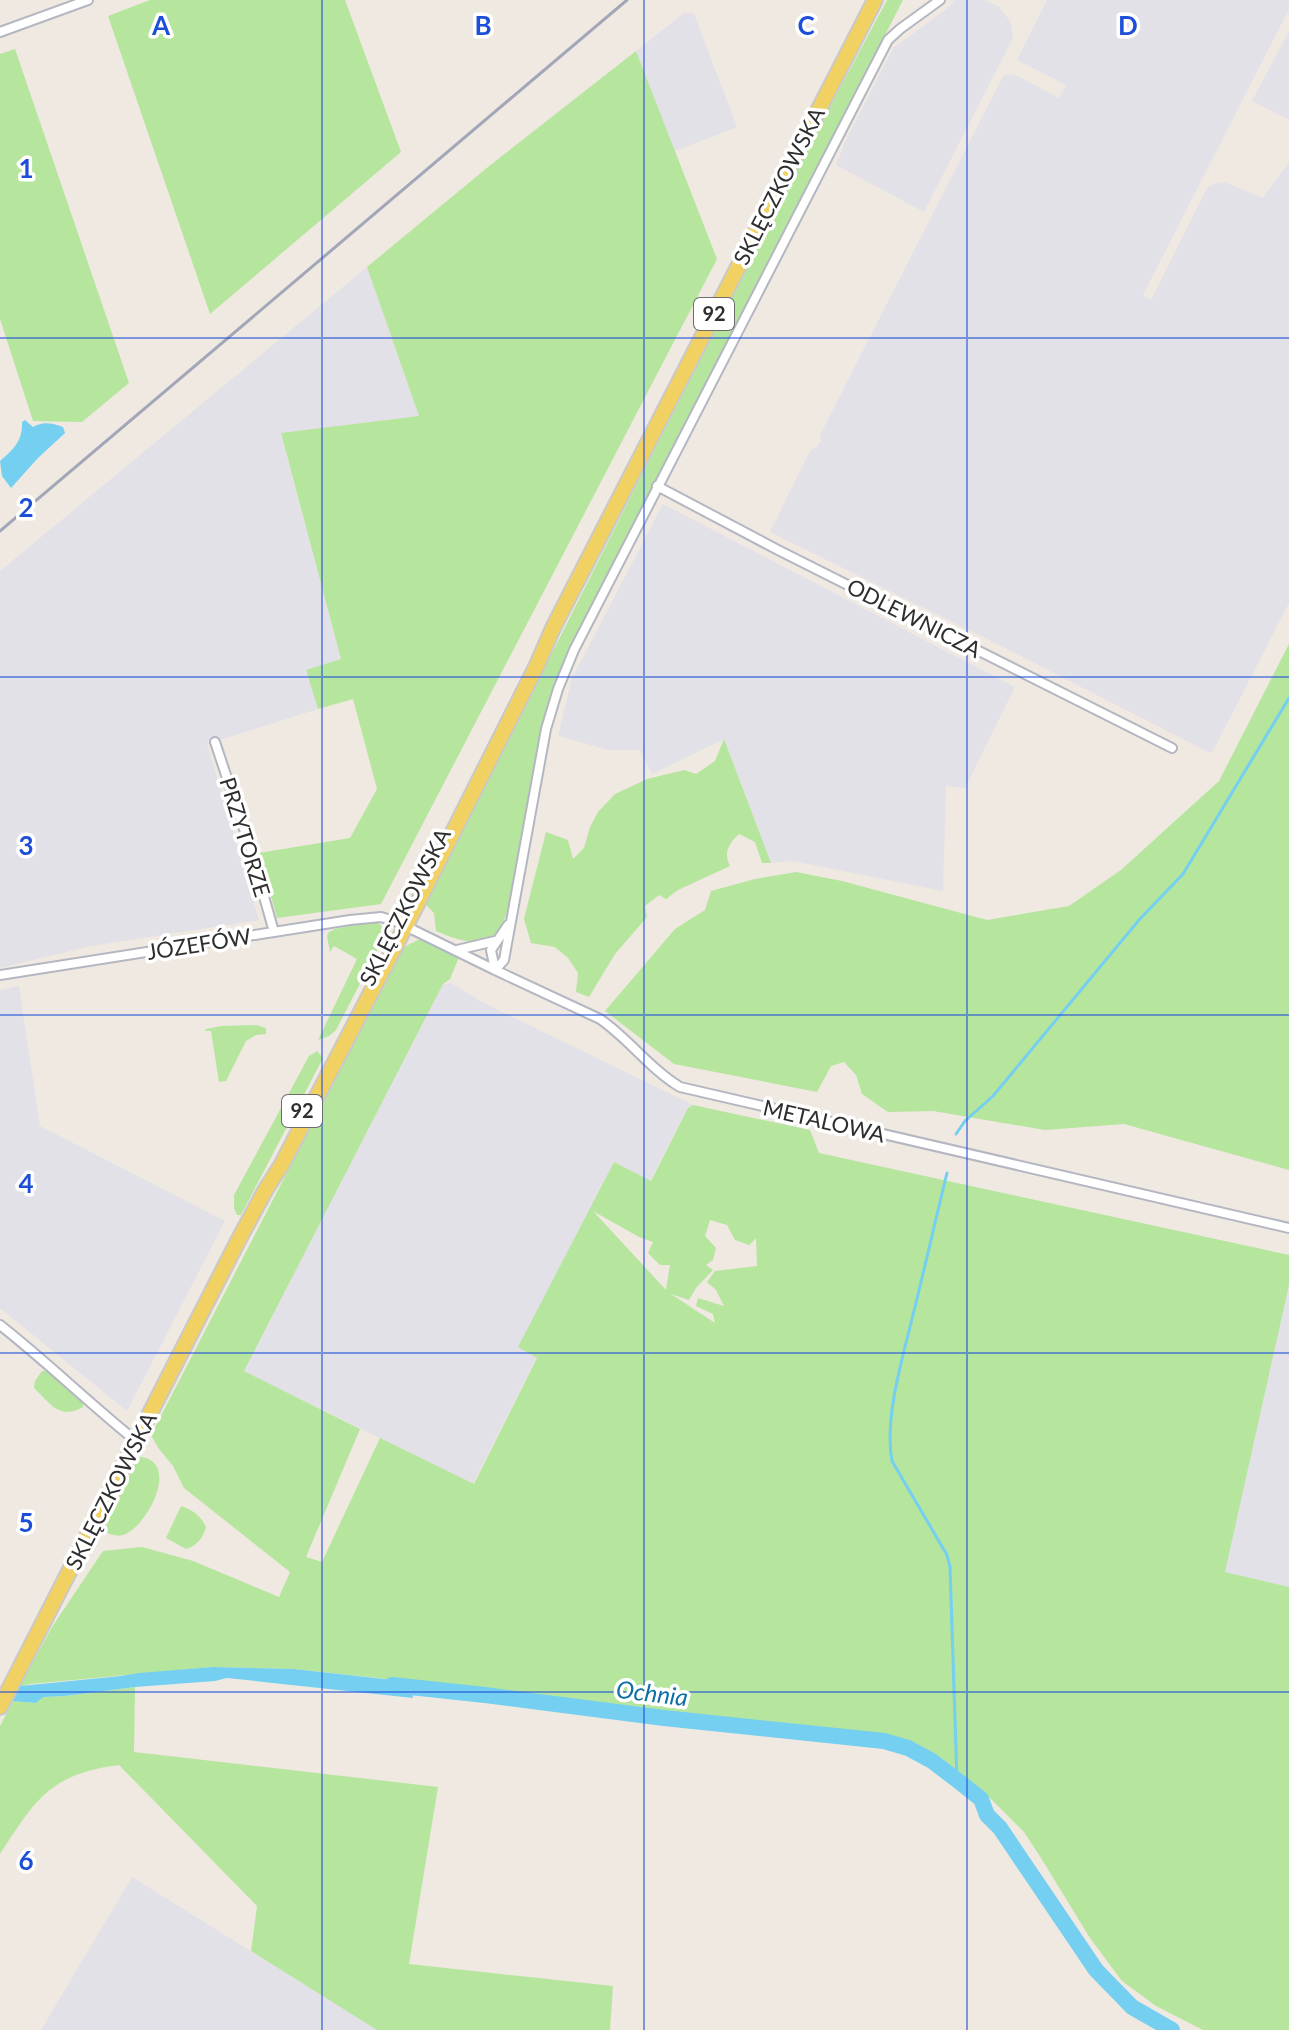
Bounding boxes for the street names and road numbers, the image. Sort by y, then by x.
street label: SKLĘCZKOWSKA [727,102,830,269]
road number: 92 [694,298,734,330]
street label: ODLEWNICZA [843,572,986,663]
street label: PRZYTORZE [214,774,276,900]
street label: SKLĘCZKOWSKA [353,823,456,990]
street label: JÓZEFÓW [145,922,253,965]
street label: METALOWA [761,1093,888,1148]
road number: 92 [282,1095,322,1127]
street label: SKLĘCZKOWSKA [59,1407,162,1574]

